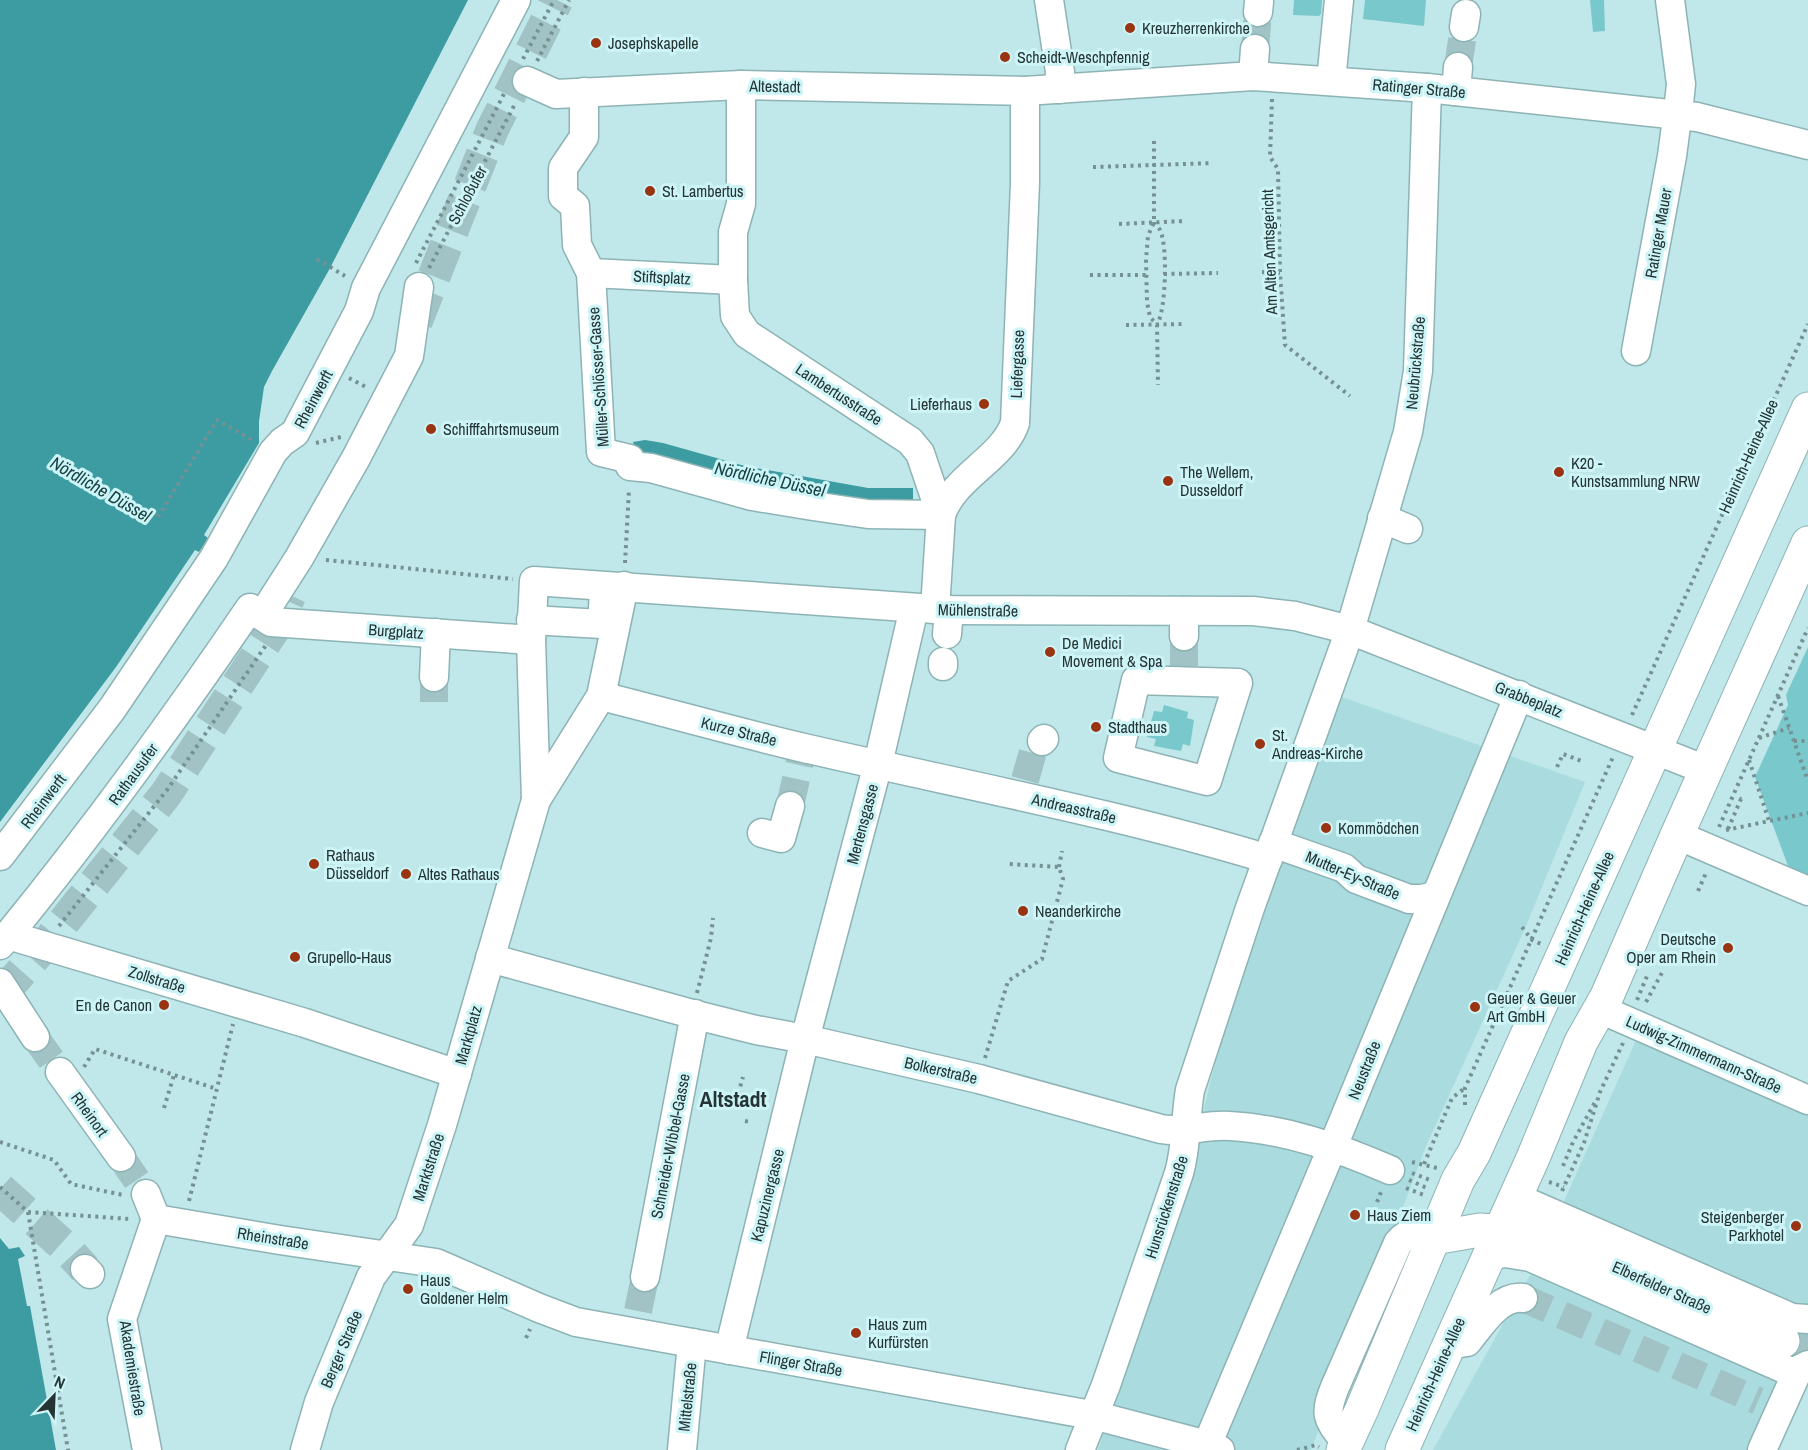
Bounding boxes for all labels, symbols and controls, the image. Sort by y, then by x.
place label: Kreuzherrenkirche [1142,17,1250,39]
marker: Kreuzherrenkirche [1123,21,1137,35]
place label: Josephskapelle [608,32,698,54]
marker: Josephskapelle [589,36,603,50]
place label: Scheidt-Weschpfennig [1017,46,1150,68]
marker: Scheidt-Weschpfennig [998,50,1012,64]
street label: Ratinger Straße [1372,73,1466,103]
street label: Altestadt [748,75,801,97]
street label: Schloßufer [442,161,492,228]
place label: St. Lambertus [662,180,744,202]
marker: St. Lambertus [643,184,657,198]
street label: Ratinger Mauer [1639,186,1677,280]
street label: Am Alten Amtsgericht [1256,189,1282,316]
street label: Stiftsplatz [633,265,692,290]
street label: Müller-Schlösser-Gasse [582,306,614,448]
street label: Neubrückstraße [1400,316,1430,410]
street label: Liefergasse [1005,329,1029,399]
street label: Lambertusstraße [791,358,887,430]
street label: Rheinwerft [288,366,338,432]
place label: Lieferhaus [910,393,972,415]
street label: Heinrich-Heine-Allee [1713,396,1783,516]
marker: Lieferhaus [977,397,991,411]
place label: Schifffahrtsmuseum [443,418,559,440]
marker: Schifffahrtsmuseum [424,422,438,436]
water label: Nördliche Düssel [46,450,157,528]
place label: K20 - Kunstsammlung NRW [1571,452,1700,492]
water label: Nördliche Düssel [712,455,828,503]
place label: The Wellem, Dusseldorf [1180,461,1253,501]
marker: K20 - Kunstsammlung NRW [1552,465,1566,479]
marker: The Wellem, Dusseldorf [1161,474,1175,488]
street label: Mühlenstraße [938,598,1018,622]
street label: Burgplatz [368,618,425,644]
place label: De Medici Movement & Spa [1062,632,1163,672]
marker: De Medici Movement & Spa [1043,645,1057,659]
street label: Grabbeplatz [1492,675,1567,723]
street label: Kurze Straße [699,711,779,751]
place label: Stadthaus [1108,716,1167,738]
marker: Stadthaus [1089,720,1103,734]
place label: St. Andreas-Kirche [1271,724,1363,764]
marker: St. Andreas-Kirche [1253,737,1267,751]
street label: Rathausufer [103,738,163,809]
street label: Rheinwerft [15,769,71,833]
street label: Mertensgasse [841,781,883,867]
street label: Andreasstraße [1029,787,1118,828]
place label: Kommödchen [1338,817,1419,839]
marker: Kommödchen [1319,821,1333,835]
place label: Rathaus Düsseldorf [326,844,389,884]
street label: Mutter-Ey-Straße [1302,845,1404,905]
street label: Heinrich-Heine-Allee [1549,848,1619,968]
marker: Rathaus Düsseldorf [307,857,321,871]
place label: Altes Rathaus [417,863,500,885]
marker: Altes Rathaus [399,867,413,881]
place label: Neanderkirche [1035,900,1121,922]
marker: Neanderkirche [1016,904,1030,918]
place label: Deutsche Oper am Rhein [1626,928,1716,968]
marker: Deutsche Oper am Rhein [1721,941,1735,955]
place label: Grupello-Haus [307,946,392,968]
marker: Grupello-Haus [288,950,302,964]
street label: Zollstraße [126,960,188,998]
place label: Geuer & Geuer Art GmbH [1486,987,1577,1027]
place label: En de Canon [75,994,152,1016]
marker: En de Canon [157,998,171,1012]
marker: Geuer & Geuer Art GmbH [1468,1000,1482,1014]
street label: Marktplatz [449,1002,487,1067]
street label: Ludwig-Zimmermann-Straße [1623,1010,1785,1098]
street label: Neustraße [1342,1037,1386,1103]
street label: Bolkerstraße [902,1051,980,1089]
street label: Schneider-Wibbel-Gasse [645,1072,695,1220]
district label: Altstadt [699,1084,767,1114]
street label: Rheinort [66,1087,114,1141]
street label: Marktstraße [407,1130,449,1204]
street label: Kapuzinergasse [745,1146,789,1244]
street label: Hunsrückenstraße [1139,1153,1193,1261]
place label: Haus Ziem [1367,1204,1431,1226]
place label: Steigenberger Parkhotel [1701,1206,1785,1246]
marker: Haus Ziem [1348,1208,1362,1222]
marker: Steigenberger Parkhotel [1789,1219,1803,1233]
street label: Rheinstraße [236,1221,310,1255]
street label: Elberfelder Straße [1609,1255,1715,1319]
place label: Haus Goldener Helm [420,1269,508,1309]
marker: Haus Goldener Helm [401,1282,415,1296]
street label: Berger Straße [315,1307,367,1391]
place label: Haus zum Kurfürsten [868,1313,929,1353]
street label: Heinrich-Heine-Allee [1400,1314,1470,1434]
street label: Akademiestraße [114,1318,151,1417]
marker: Haus zum Kurfürsten [849,1326,863,1340]
street label: Flinger Straße [758,1345,844,1381]
street label: Mittelstraße [672,1361,702,1433]
north arrow [24,1366,84,1426]
text: N [51,1370,69,1394]

